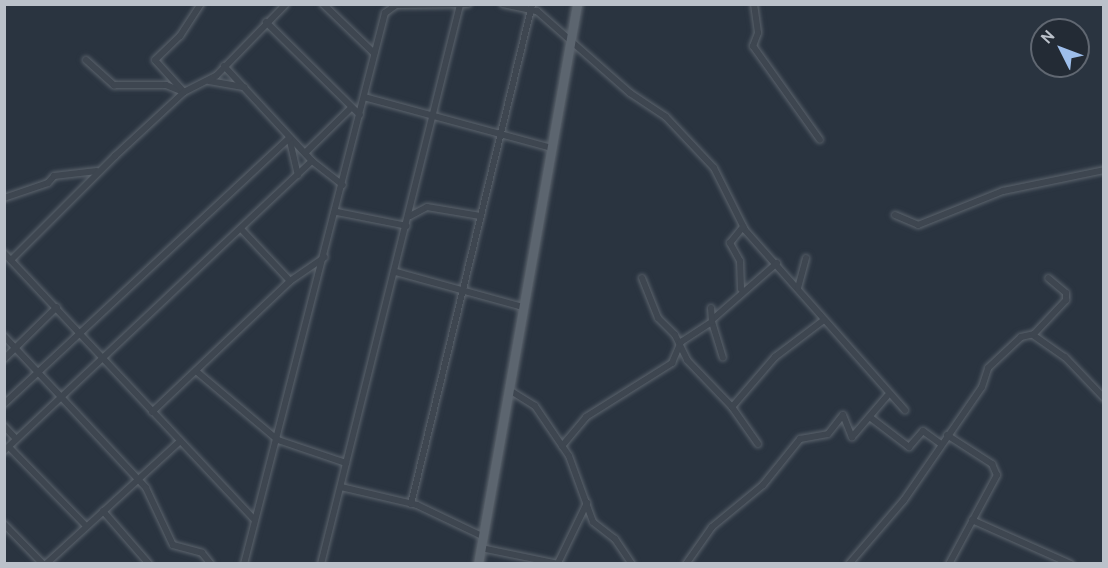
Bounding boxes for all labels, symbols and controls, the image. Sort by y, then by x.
north arrow [1030,18,1090,78]
text: N [1037,26,1059,48]

